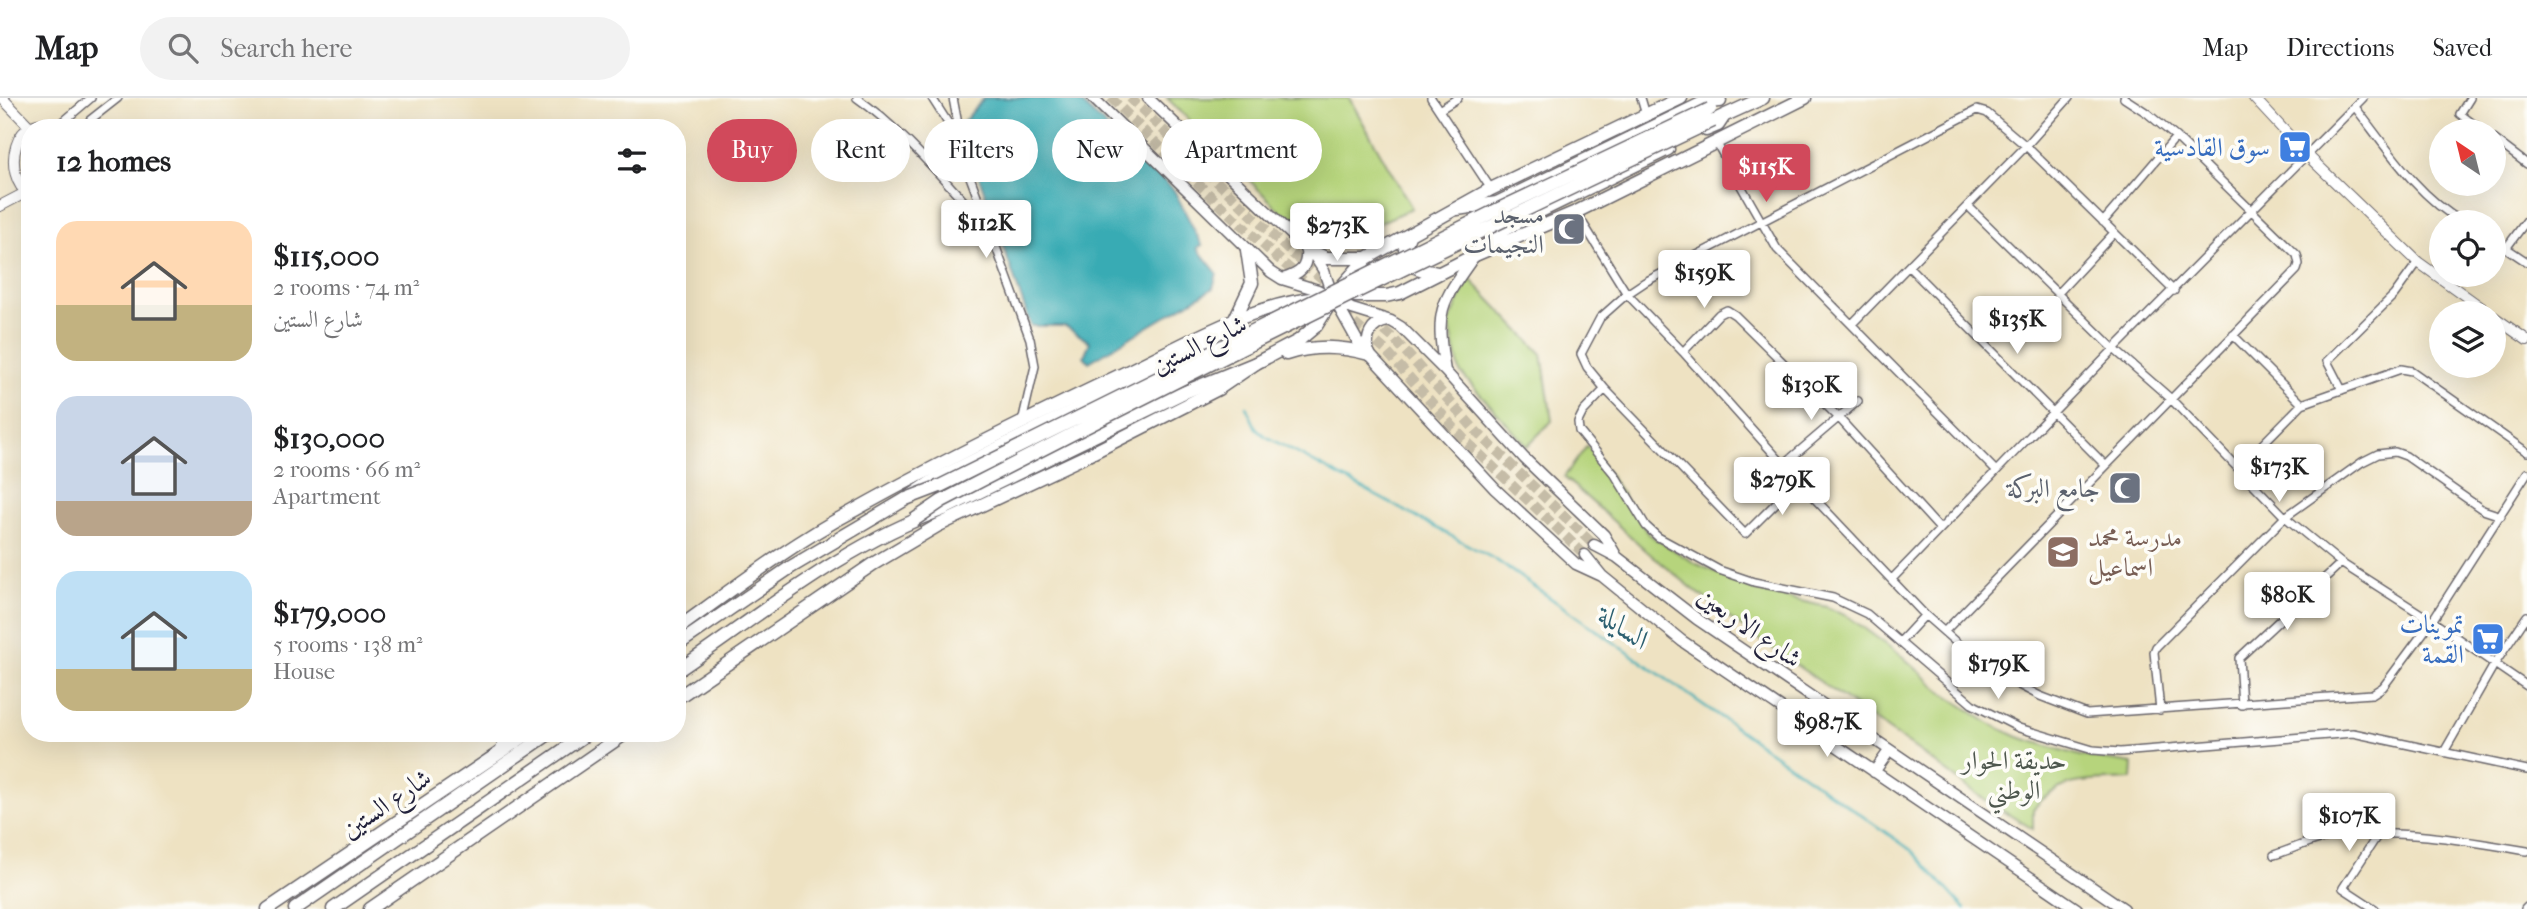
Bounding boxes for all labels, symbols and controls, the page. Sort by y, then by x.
search box [140,17,630,80]
text: Map [35,29,98,68]
icon: search [164,29,202,67]
text: Search here [220,33,352,64]
text: Map [2202,34,2248,62]
text: Directions [2286,34,2394,62]
text: Saved [2432,34,2492,62]
chip: Buy [707,119,797,182]
chip: Rent [811,119,910,182]
chip: Filters [924,119,1038,182]
chip: New [1052,119,1147,182]
chip: Apartment [1161,119,1322,182]
north arrow [2429,119,2506,196]
map controls [2429,119,2506,378]
supermarket icon: سوق القادسية [2276,128,2314,166]
place label: سوق القادسية [2154,132,2270,164]
icon: filters [613,142,651,180]
text: 12 homes [56,144,171,179]
pin: $115K [1717,144,1815,204]
text: $115K [1738,153,1794,180]
place label: مسجد النجيمات [1463,199,1544,260]
pin: $112K [937,200,1035,260]
pin: $273K [1288,204,1386,263]
text: $112K [957,209,1015,236]
mosque icon: مسجد النجيمات [1550,210,1588,248]
button: locate [2429,210,2506,287]
text: $273K [1306,212,1368,239]
text: $115,000 [273,239,380,274]
icon: home [112,249,196,333]
pin: $159K [1655,250,1753,310]
text: $159K [1674,259,1734,286]
text: 2 rooms · 74 m² [273,274,419,301]
pin: $135K [1968,296,2066,356]
button: layers [2429,301,2506,378]
text: $135K [1989,305,2045,332]
text: شارع الستين [273,306,363,333]
street label: شارع الستين [1147,308,1254,386]
pin: $130K [1762,362,1860,422]
text: $130K [1781,371,1841,398]
text: $130,000 [273,421,385,456]
icon: home [112,424,196,508]
pin: $173K [2230,444,2328,504]
text: $173K [2250,453,2308,480]
text: 2 rooms · 66 m² [273,456,420,483]
pin: $279K [1733,458,1831,517]
text: $279K [1750,466,1814,493]
mosque icon: جامع البركة [2106,469,2144,507]
place label: جامع البركة [2005,472,2100,512]
text: Apartment [273,483,381,510]
place label: مدرسة محمد اسماعيل [2088,522,2182,585]
school or university icon: مدرسة محمد اسماعيل [2044,533,2082,571]
pin: $80K [2246,573,2328,632]
street label: شارع الاربعين [1688,580,1808,679]
text: $80K [2260,581,2314,608]
text: $179,000 [273,596,386,631]
water label: السايلة [1589,596,1657,658]
icon: home [112,599,196,683]
place label: تموينات القمة [2399,609,2464,670]
supermarket icon: تموينات القمة [2469,620,2507,658]
text: 5 rooms · 138 m² [273,631,423,658]
pin: $179K [1949,642,2047,701]
text: $179K [1968,650,2028,677]
text: House [273,658,335,685]
pin: $98.7K [1770,700,1884,759]
text: $98.7K [1793,708,1861,735]
park label: حديقة الحوار الوطني [1958,745,2067,814]
street label: شارع الستين [335,762,440,850]
pin: $107K [2300,794,2398,853]
text: $107K [2318,802,2380,829]

